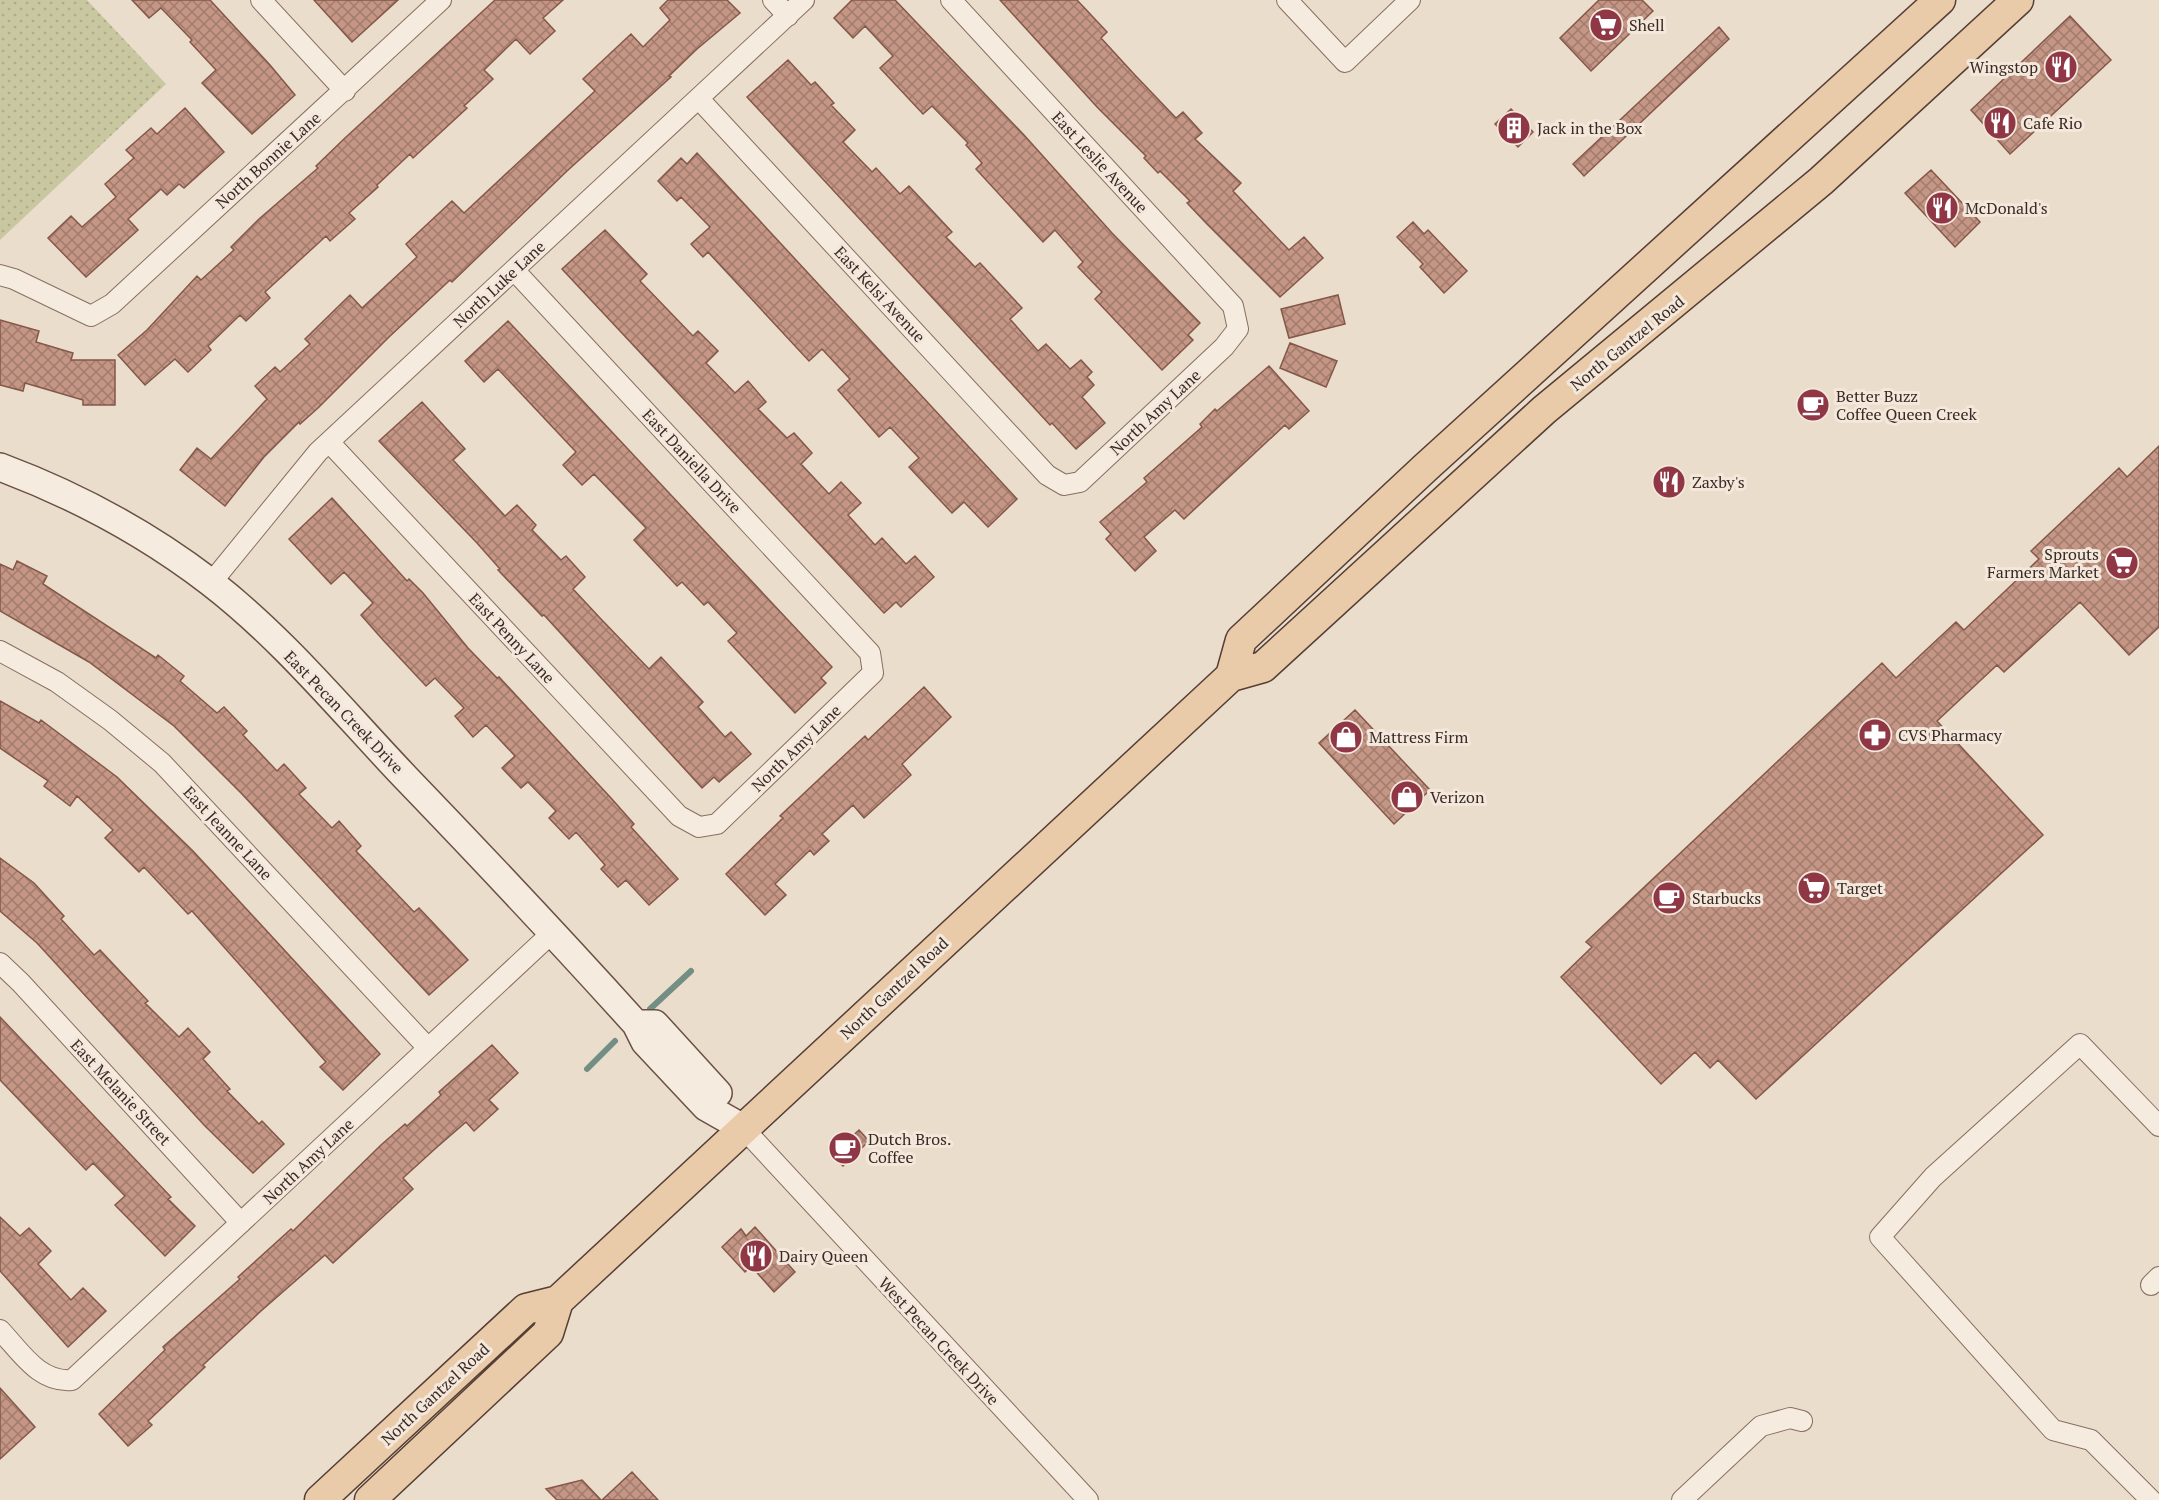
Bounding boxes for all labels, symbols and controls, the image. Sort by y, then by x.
supermarket icon: Shell [1588,7,1624,43]
place label: Shell [1629,14,1665,36]
restaurant icon: Wingstop [2043,49,2079,85]
place label: Wingstop [1970,56,2038,78]
restaurant icon: Cafe Rio [1982,105,2018,141]
street label: East Leslie Avenue [1047,106,1153,218]
street label: North Bonnie Lane [211,107,325,213]
building icon: Jack in the Box [1496,110,1532,146]
place label: Cafe Rio [2023,112,2083,134]
place label: Jack in the Box [1537,117,1643,139]
restaurant icon: McDonald's [1924,190,1960,226]
place label: McDonald's [1965,197,2048,219]
street label: North Luke Lane [448,236,550,332]
street label: East Kelsi Avenue [830,241,930,347]
street label: North Gantzel Road [1565,290,1689,396]
street label: North Amy Lane [1105,364,1205,460]
place label: Better Buzz Coffee Queen Creek [1836,385,1977,425]
cafe icon: Better Buzz Coffee Queen Creek [1795,387,1831,423]
street label: East Daniella Drive [638,404,746,518]
restaurant icon: Zaxby's [1651,464,1687,500]
place label: Zaxby's [1692,471,1745,493]
place label: Sprouts Farmers Market [1987,543,2099,583]
supermarket icon: Sprouts Farmers Market [2104,545,2140,581]
street label: East Penny Lane [464,588,560,688]
street label: East Pecan Creek Drive [279,646,409,778]
street label: North Amy Lane [746,700,846,796]
pharmacy icon: CVS Pharmacy [1857,717,1893,753]
shop icon: Mattress Firm [1328,719,1364,755]
place label: CVS Pharmacy [1898,724,2003,746]
place label: Mattress Firm [1369,726,1468,748]
shop icon: Verizon [1389,779,1425,815]
street label: East Jeanne Lane [179,781,277,885]
place label: Verizon [1430,786,1485,808]
supermarket icon: Target [1796,870,1832,906]
place label: Target [1837,877,1883,899]
cafe icon: Starbucks [1651,880,1687,916]
place label: Starbucks [1692,887,1761,909]
street label: North Gantzel Road [835,932,953,1044]
street label: East Melanie Street [66,1034,176,1150]
street label: North Amy Lane [258,1113,358,1209]
place label: Dutch Bros. Coffee [868,1128,951,1168]
cafe icon: Dutch Bros. Coffee [827,1130,863,1166]
restaurant icon: Dairy Queen [738,1238,774,1274]
place label: Dairy Queen [779,1245,869,1267]
street label: West Pecan Creek Drive [874,1272,1004,1410]
street label: North Gantzel Road [376,1338,494,1450]

